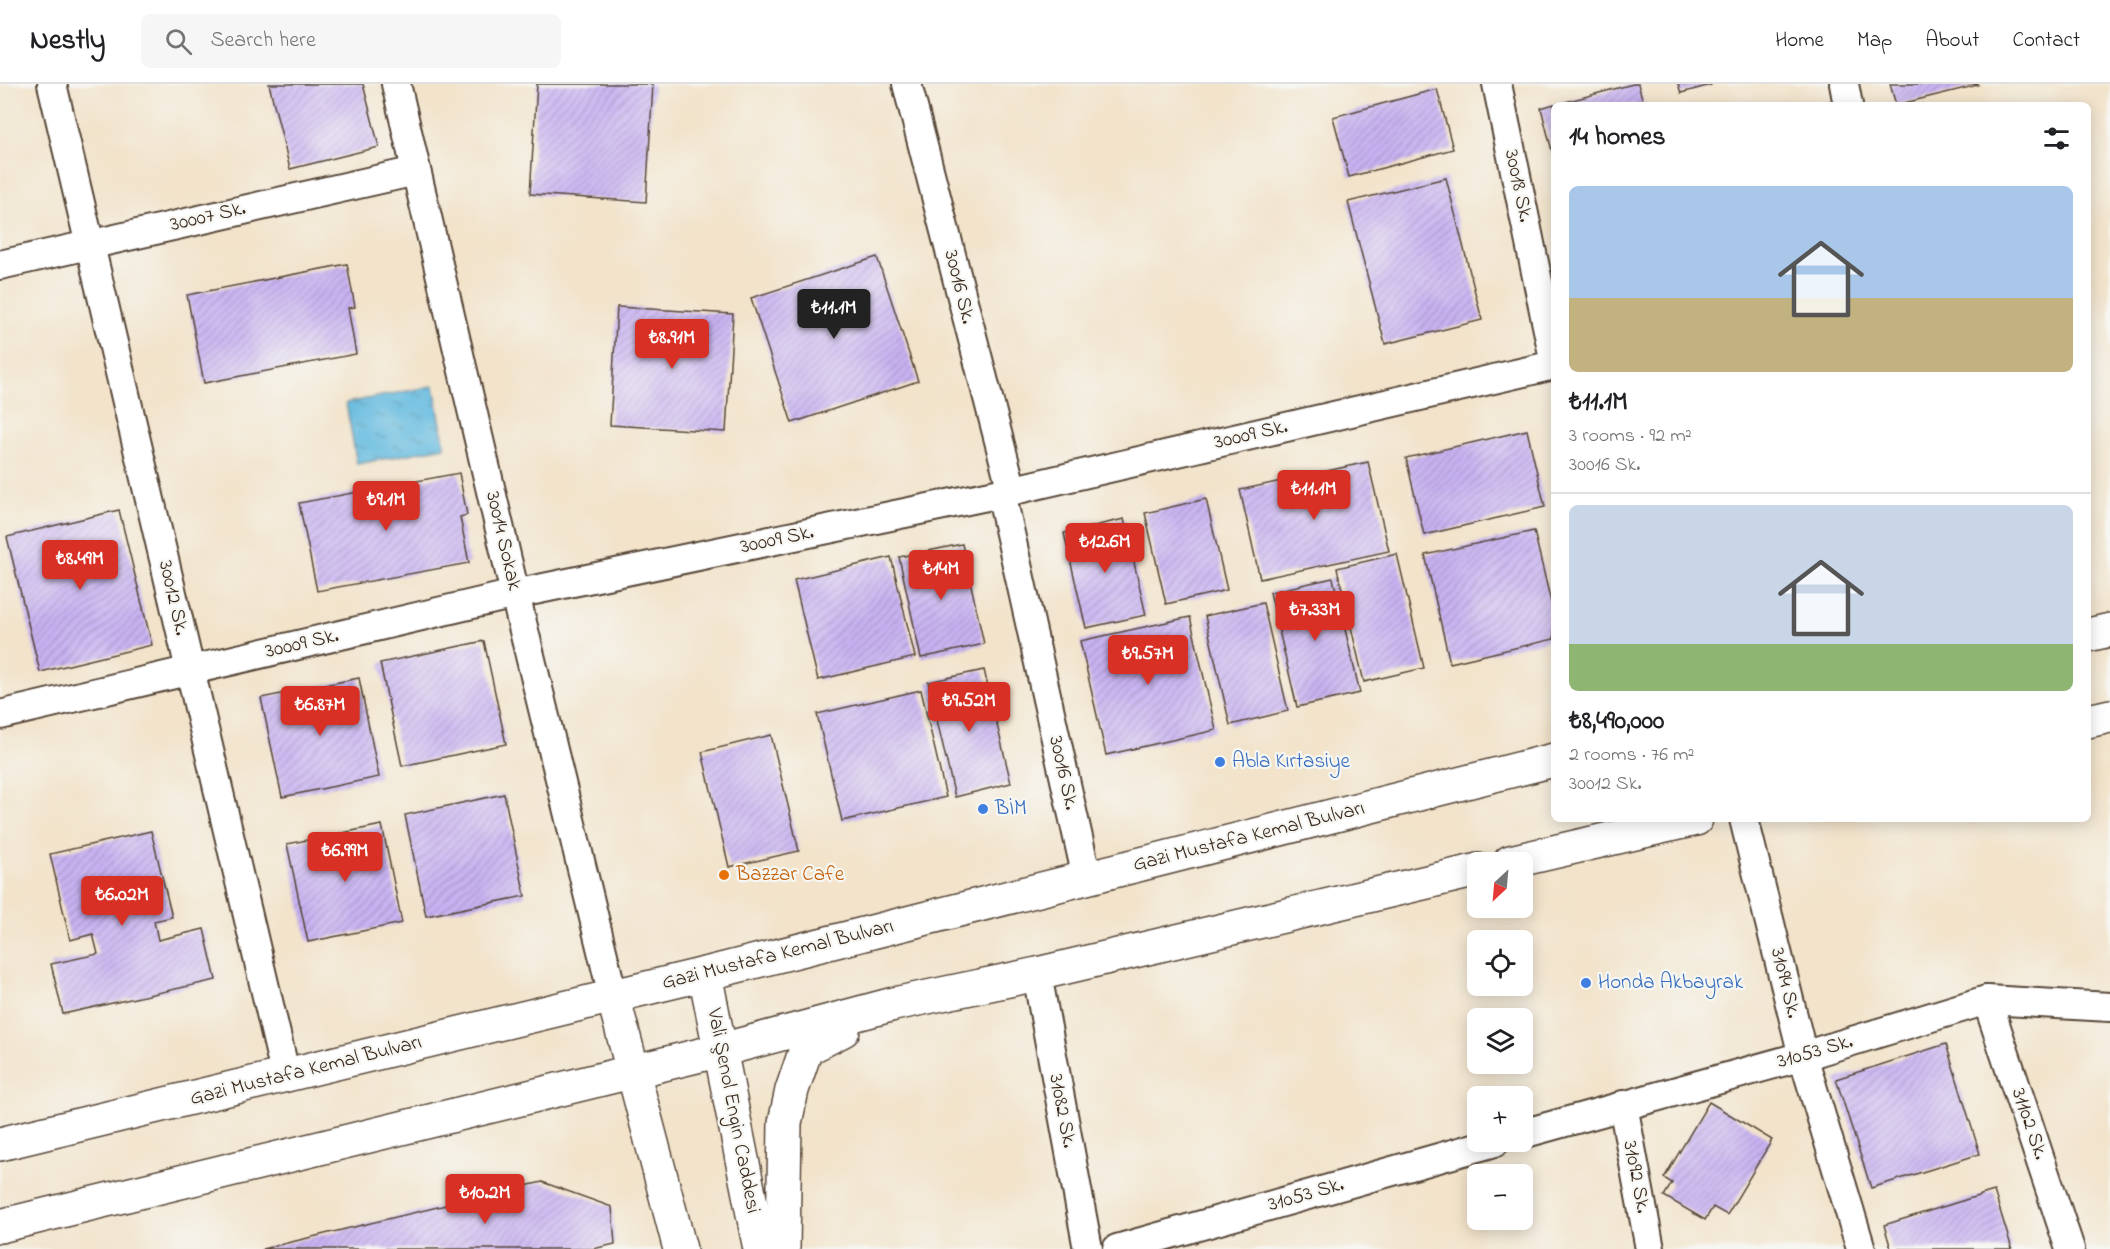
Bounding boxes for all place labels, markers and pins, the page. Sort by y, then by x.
pin: ₺11.1M [785,289,883,340]
pin: ₺8.91M [623,319,721,370]
pin: ₺11.1M [1265,470,1363,521]
pin: ₺9.1M [344,481,428,532]
pin: ₺12.6M [1056,523,1154,574]
pin: ₺8.49M [31,540,129,591]
pin: ₺14M [905,550,977,601]
pin: ₺7.33M [1266,591,1364,642]
pin: ₺9.57M [1099,635,1197,686]
pin: ₺9.52M [920,682,1018,733]
pin: ₺6.87M [271,686,369,737]
place label: Abla Kırtasiye [1232,747,1351,779]
marker: Abla Kırtasiye [1213,755,1227,769]
place label: BİM [994,794,1027,824]
marker: BİM [976,802,990,816]
pin: ₺6.99M [296,832,394,883]
place label: Bazzar Cafe [735,860,845,890]
marker: Bazzar Cafe [717,868,731,882]
pin: ₺6.02M [73,876,171,927]
place label: Honda Akbayrak [1598,968,1744,1000]
marker: Honda Akbayrak [1579,976,1593,990]
pin: ₺10.2M [436,1174,534,1225]

